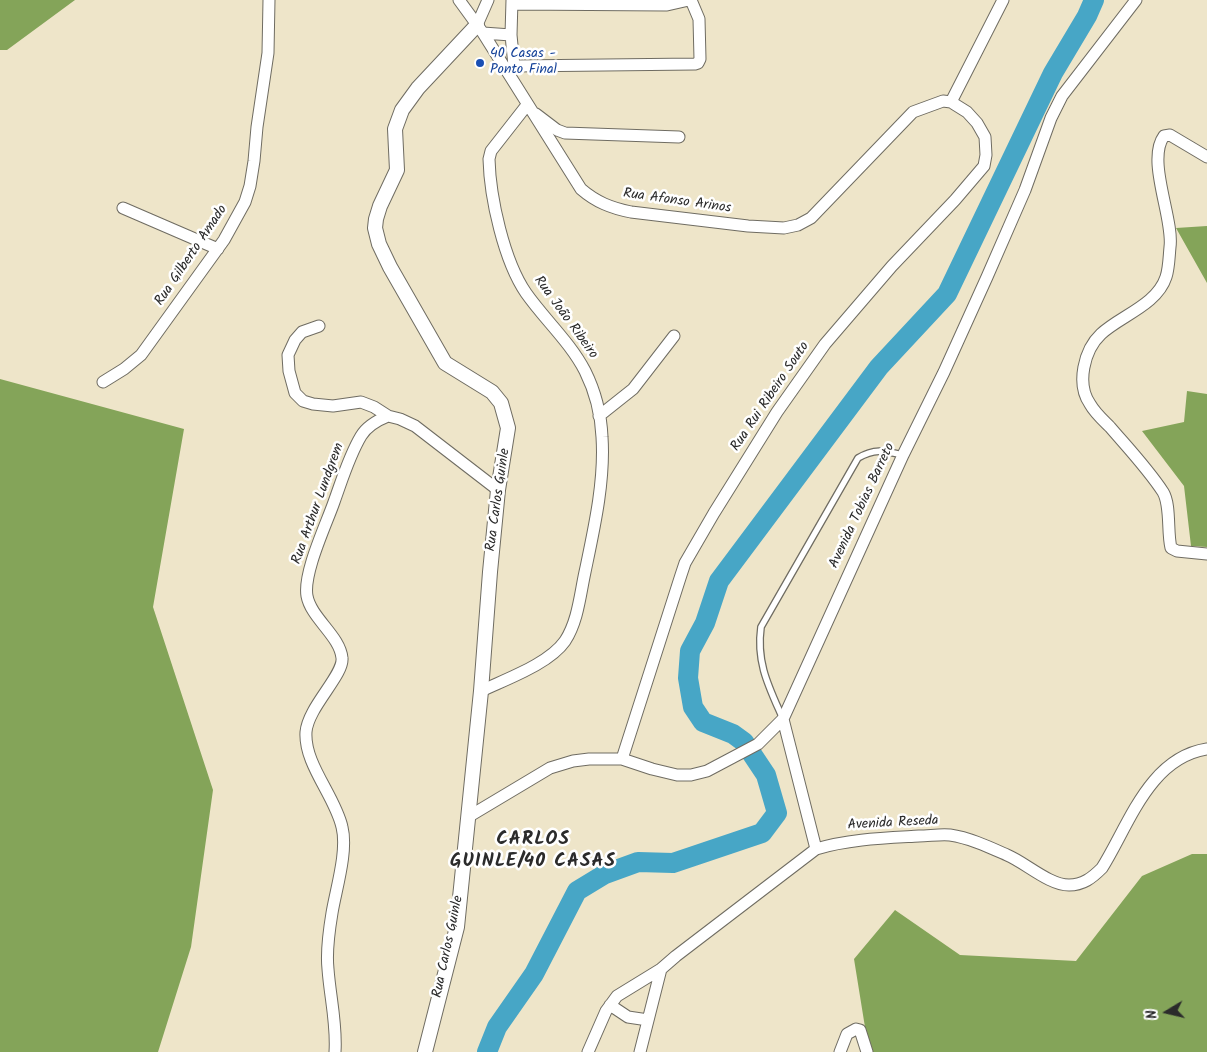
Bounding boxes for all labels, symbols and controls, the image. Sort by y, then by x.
place label: 40 Casas - Ponto Final [490,47,557,80]
marker: 40 Casas - Ponto Final [474,57,486,69]
street label: Rua Afonso Arinos [622,186,732,218]
street label: Rua Gilberto Amado [152,203,232,309]
street label: Rua João Ribeiro [529,273,601,363]
street label: Rua Rui Ribeiro Souto [728,339,814,455]
street label: Rua Arthur Lundgrem [289,441,349,567]
street label: Avenida Tobias Barreto [827,441,899,571]
street label: Rua Carlos Guinle [483,447,515,553]
street label: Avenida Reseda [847,813,939,835]
district label: CARLOS GUINLE/40 CASAS [448,830,618,874]
street label: Rua Carlos Guinle [430,894,468,1000]
north arrow [1142,987,1192,1037]
text: N [1141,1008,1164,1020]

